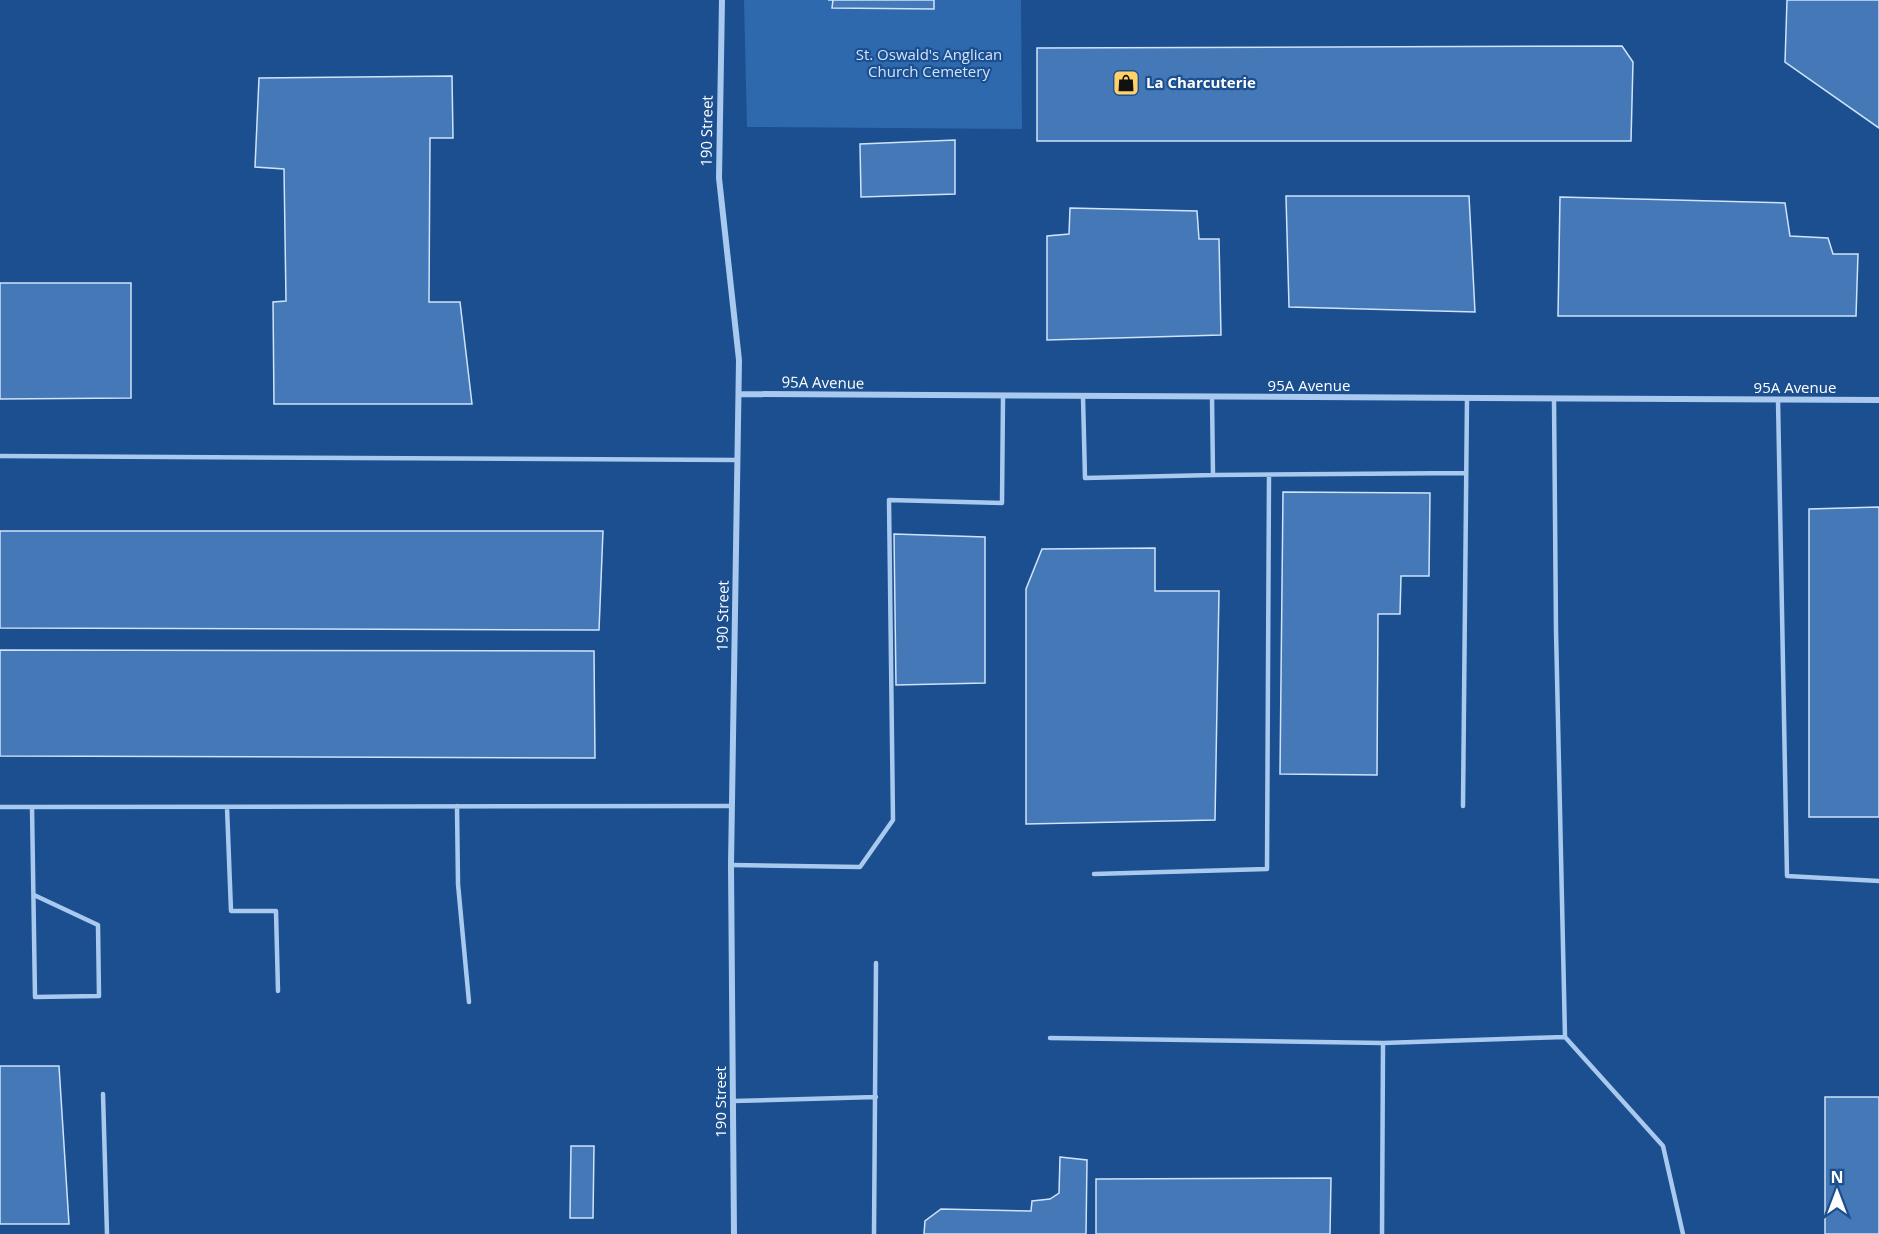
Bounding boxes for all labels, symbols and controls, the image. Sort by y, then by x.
park label: St. Oswald's Anglican Church Cemetery [856,44,1002,81]
shop icon: La Charcuterie [1111,68,1141,98]
place label: La Charcuterie [1146,72,1256,92]
street label: 190 Street [695,95,717,167]
street label: 95A Avenue [781,371,865,393]
street label: 95A Avenue [1268,375,1350,395]
street label: 95A Avenue [1754,377,1836,397]
street label: 190 Street [711,580,733,652]
street label: 190 Street [710,1066,730,1138]
north arrow [1807,1162,1867,1222]
text: N [1830,1166,1844,1188]

